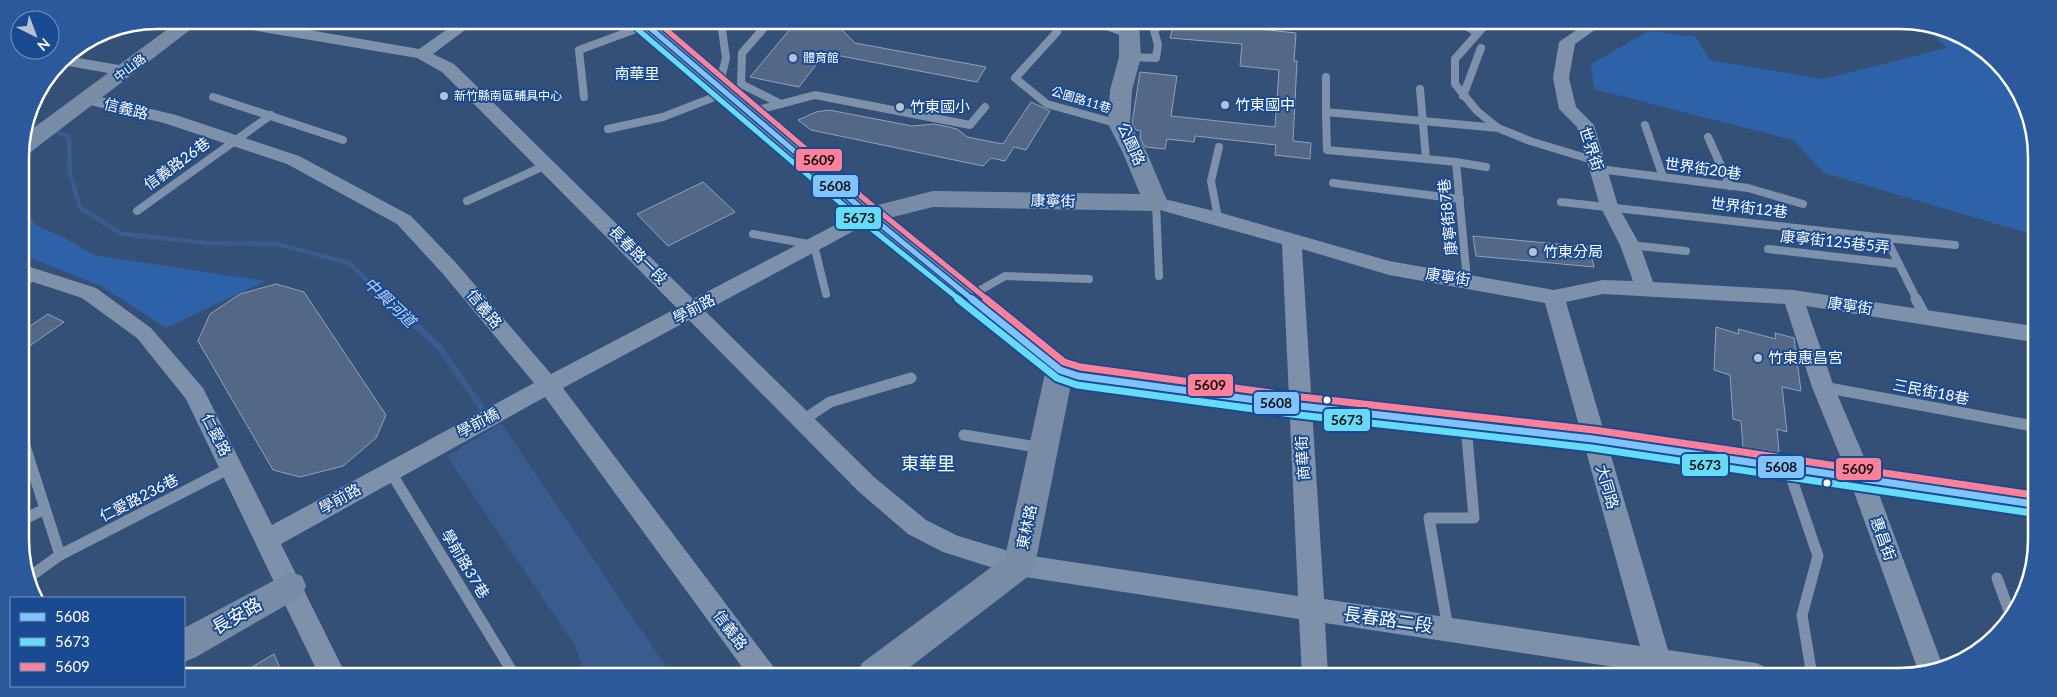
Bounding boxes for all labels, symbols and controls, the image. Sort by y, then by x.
north arrow [10,10,60,60]
text: N [34,35,54,55]
place label: 體育館 [803,50,839,65]
street label: 中山路 [111,51,149,84]
marker: 體育館 [787,52,799,64]
district label: 南華里 [614,64,660,82]
street label: 公園路11巷 [1049,83,1113,116]
place label: 新竹縣南區輔具中心 [454,88,562,103]
marker: 新竹縣南區輔具中心 [438,90,450,102]
street label: 信義路 [102,94,150,122]
place label: 竹東國中 [1235,95,1295,113]
place label: 竹東國小 [910,97,970,115]
marker: 竹東國中 [1219,99,1231,111]
marker: 竹東國小 [894,101,906,113]
street label: 公園路 [1115,119,1149,168]
street label: 世界街 [1576,124,1608,173]
street label: 信義路26巷 [140,133,213,193]
line badge: 5609 [795,148,843,172]
text: 5609 [803,151,835,168]
street label: 世界街20巷 [1664,154,1743,182]
line badge: 5608 [812,174,859,198]
text: 5608 [819,177,851,194]
street label: 康寧街87巷 [1434,178,1460,257]
street label: 康寧街 [1030,191,1076,209]
street label: 世界街12巷 [1710,193,1789,221]
line badge: 5673 [835,206,882,230]
text: 5673 [843,209,875,226]
street label: 長春路一段 [606,221,672,287]
street label: 康寧街125巷5弄 [1780,226,1891,256]
place label: 竹東分局 [1543,242,1603,260]
marker: 竹東分局 [1527,246,1539,258]
street label: 康寧街 [1425,264,1472,288]
water label: 中興河道 [360,273,422,332]
street label: 信義路 [463,285,506,331]
street label: 學前路 [669,290,718,327]
street label: 康寧街 [1827,293,1874,317]
place label: 竹東惠昌宮 [1768,348,1843,366]
marker: 竹東惠昌宮 [1752,352,1764,364]
line badge: 5609 [1187,373,1234,397]
street label: 三民街18巷 [1891,375,1971,407]
text: 5609 [1194,376,1226,393]
line badge: 5608 [1253,391,1300,415]
text: 5608 [1260,394,1292,411]
unlabelled marker [1322,395,1332,405]
street label: 學前橋 [453,404,502,441]
line badge: 5673 [1323,408,1371,432]
street label: 仁愛路 [199,410,235,459]
text: 5673 [1331,411,1363,428]
street label: 商華街 [1291,435,1313,481]
district label: 東華里 [901,452,955,474]
line badge: 5673 [1681,453,1729,477]
line badge: 5608 [1757,455,1805,479]
text: 5673 [1689,456,1721,473]
line badge: 5609 [1835,457,1882,481]
text: 5608 [1765,458,1797,475]
text: 5609 [1842,460,1874,477]
street label: 大同路 [1593,463,1623,511]
street label: 仁愛路236巷 [96,470,181,525]
unlabelled marker [1822,478,1832,488]
street label: 學前路 [315,479,364,517]
street label: 東林路 [1013,503,1040,551]
street label: 惠昌街 [1868,514,1900,563]
street label: 學前路37巷 [438,526,494,601]
street label: 長安路 [208,592,265,638]
legend [10,597,185,687]
street label: 長春路二段 [1342,602,1434,636]
street label: 信義路 [710,606,752,653]
text: 5608 [55,607,90,625]
text: 5673 [55,632,90,650]
text: 5609 [55,657,90,675]

